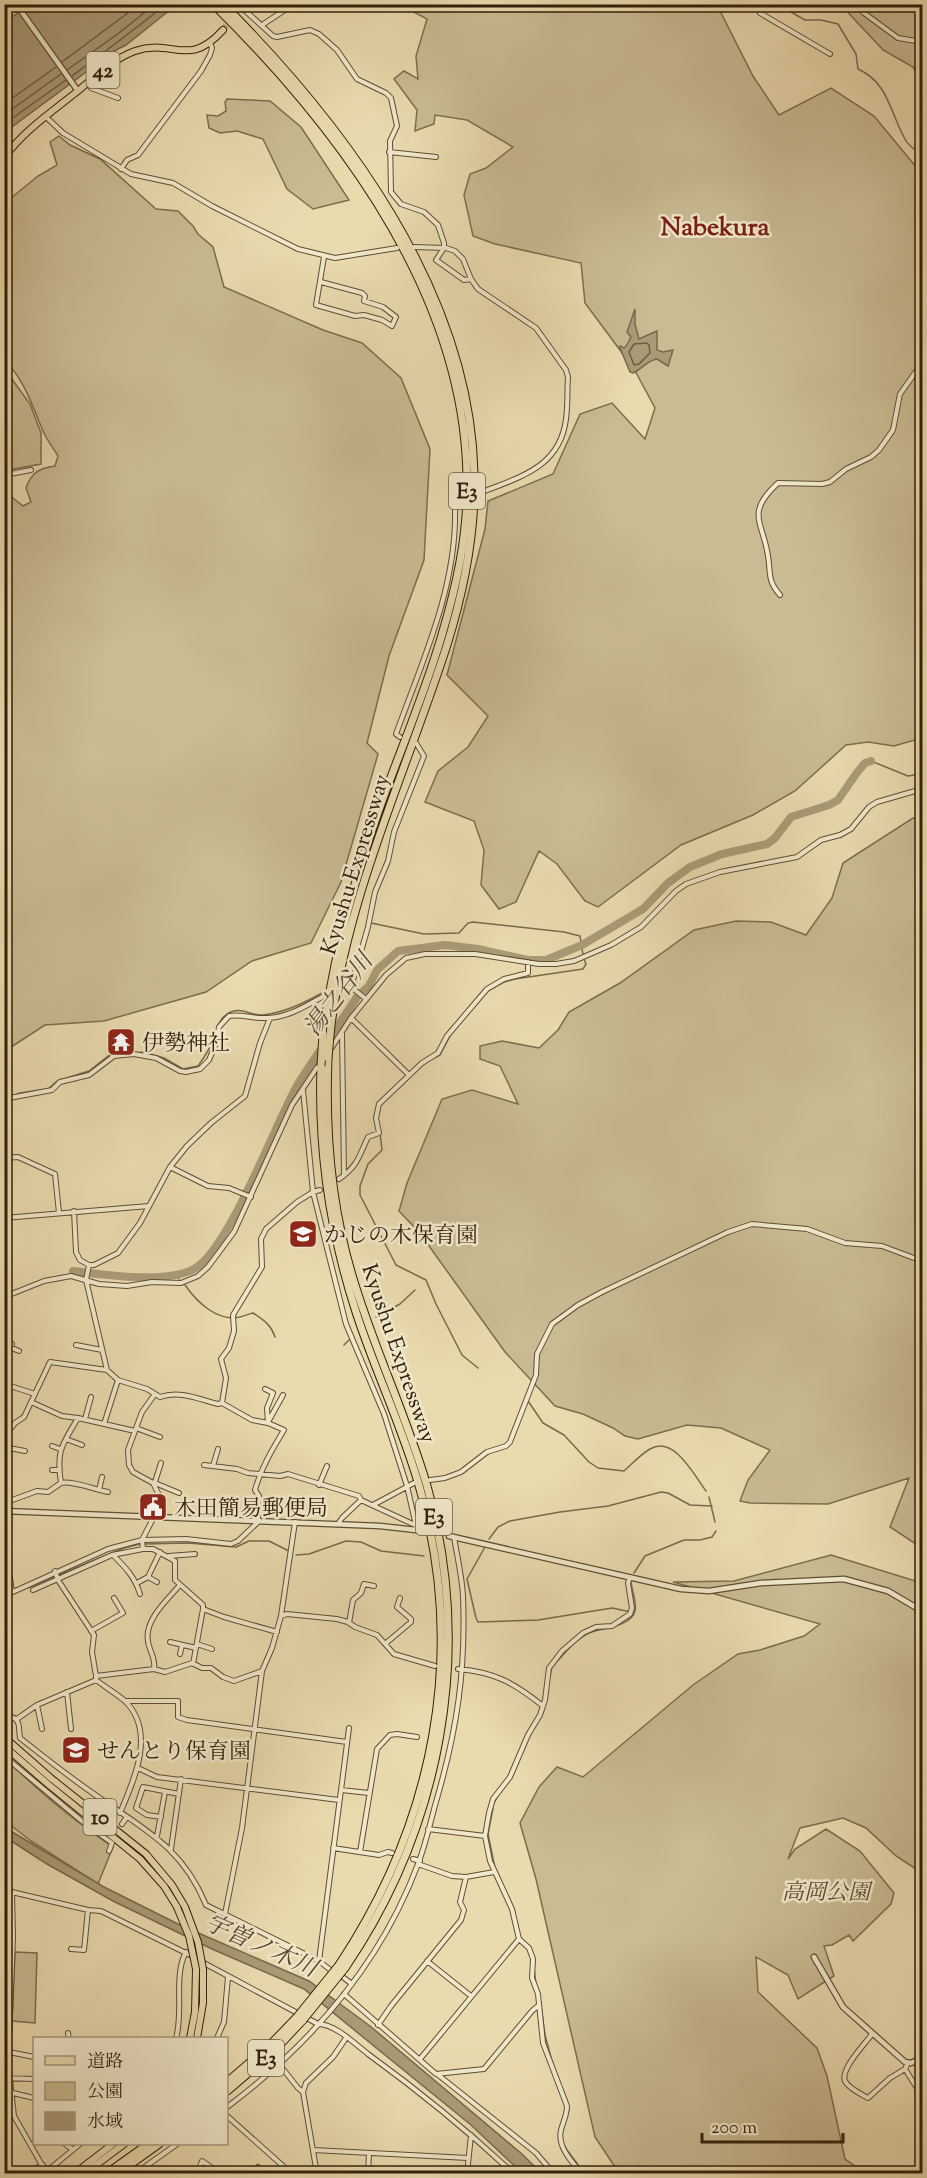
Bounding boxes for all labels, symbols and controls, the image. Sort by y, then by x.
road number: 42 [86,52,120,88]
district label: Nabekura [661,210,769,247]
road number: E3 [449,473,485,509]
street label: Kyushu Expressway [314,771,400,959]
water label: 湯之谷川 [297,944,384,1044]
temple icon: 伊勢神社 [105,1026,137,1058]
place label: 伊勢神社 [142,1029,230,1061]
school or university icon: かじの木保育園 [287,1218,319,1250]
place label: かじの木保育園 [324,1221,478,1253]
street label: Kyushu Expressway [352,1260,443,1448]
public building icon: 木田簡易郵便局 [137,1491,169,1523]
place label: 木田簡易郵便局 [174,1494,328,1526]
road number: E3 [416,1499,452,1535]
school or university icon: せんとり保育園 [60,1734,92,1766]
place label: せんとり保育園 [97,1737,251,1769]
road number: 10 [84,1799,116,1835]
park label: 高岡公園 [782,1878,873,1910]
water label: 宇曽ノ木川 [198,1907,325,1988]
legend [33,2037,228,2145]
road number: E3 [248,2040,284,2076]
text: 道路 [87,2050,123,2076]
text: 公園 [87,2080,123,2106]
scale bar [702,2106,843,2144]
text: 水域 [87,2110,123,2136]
text: 200 m [711,2116,757,2142]

